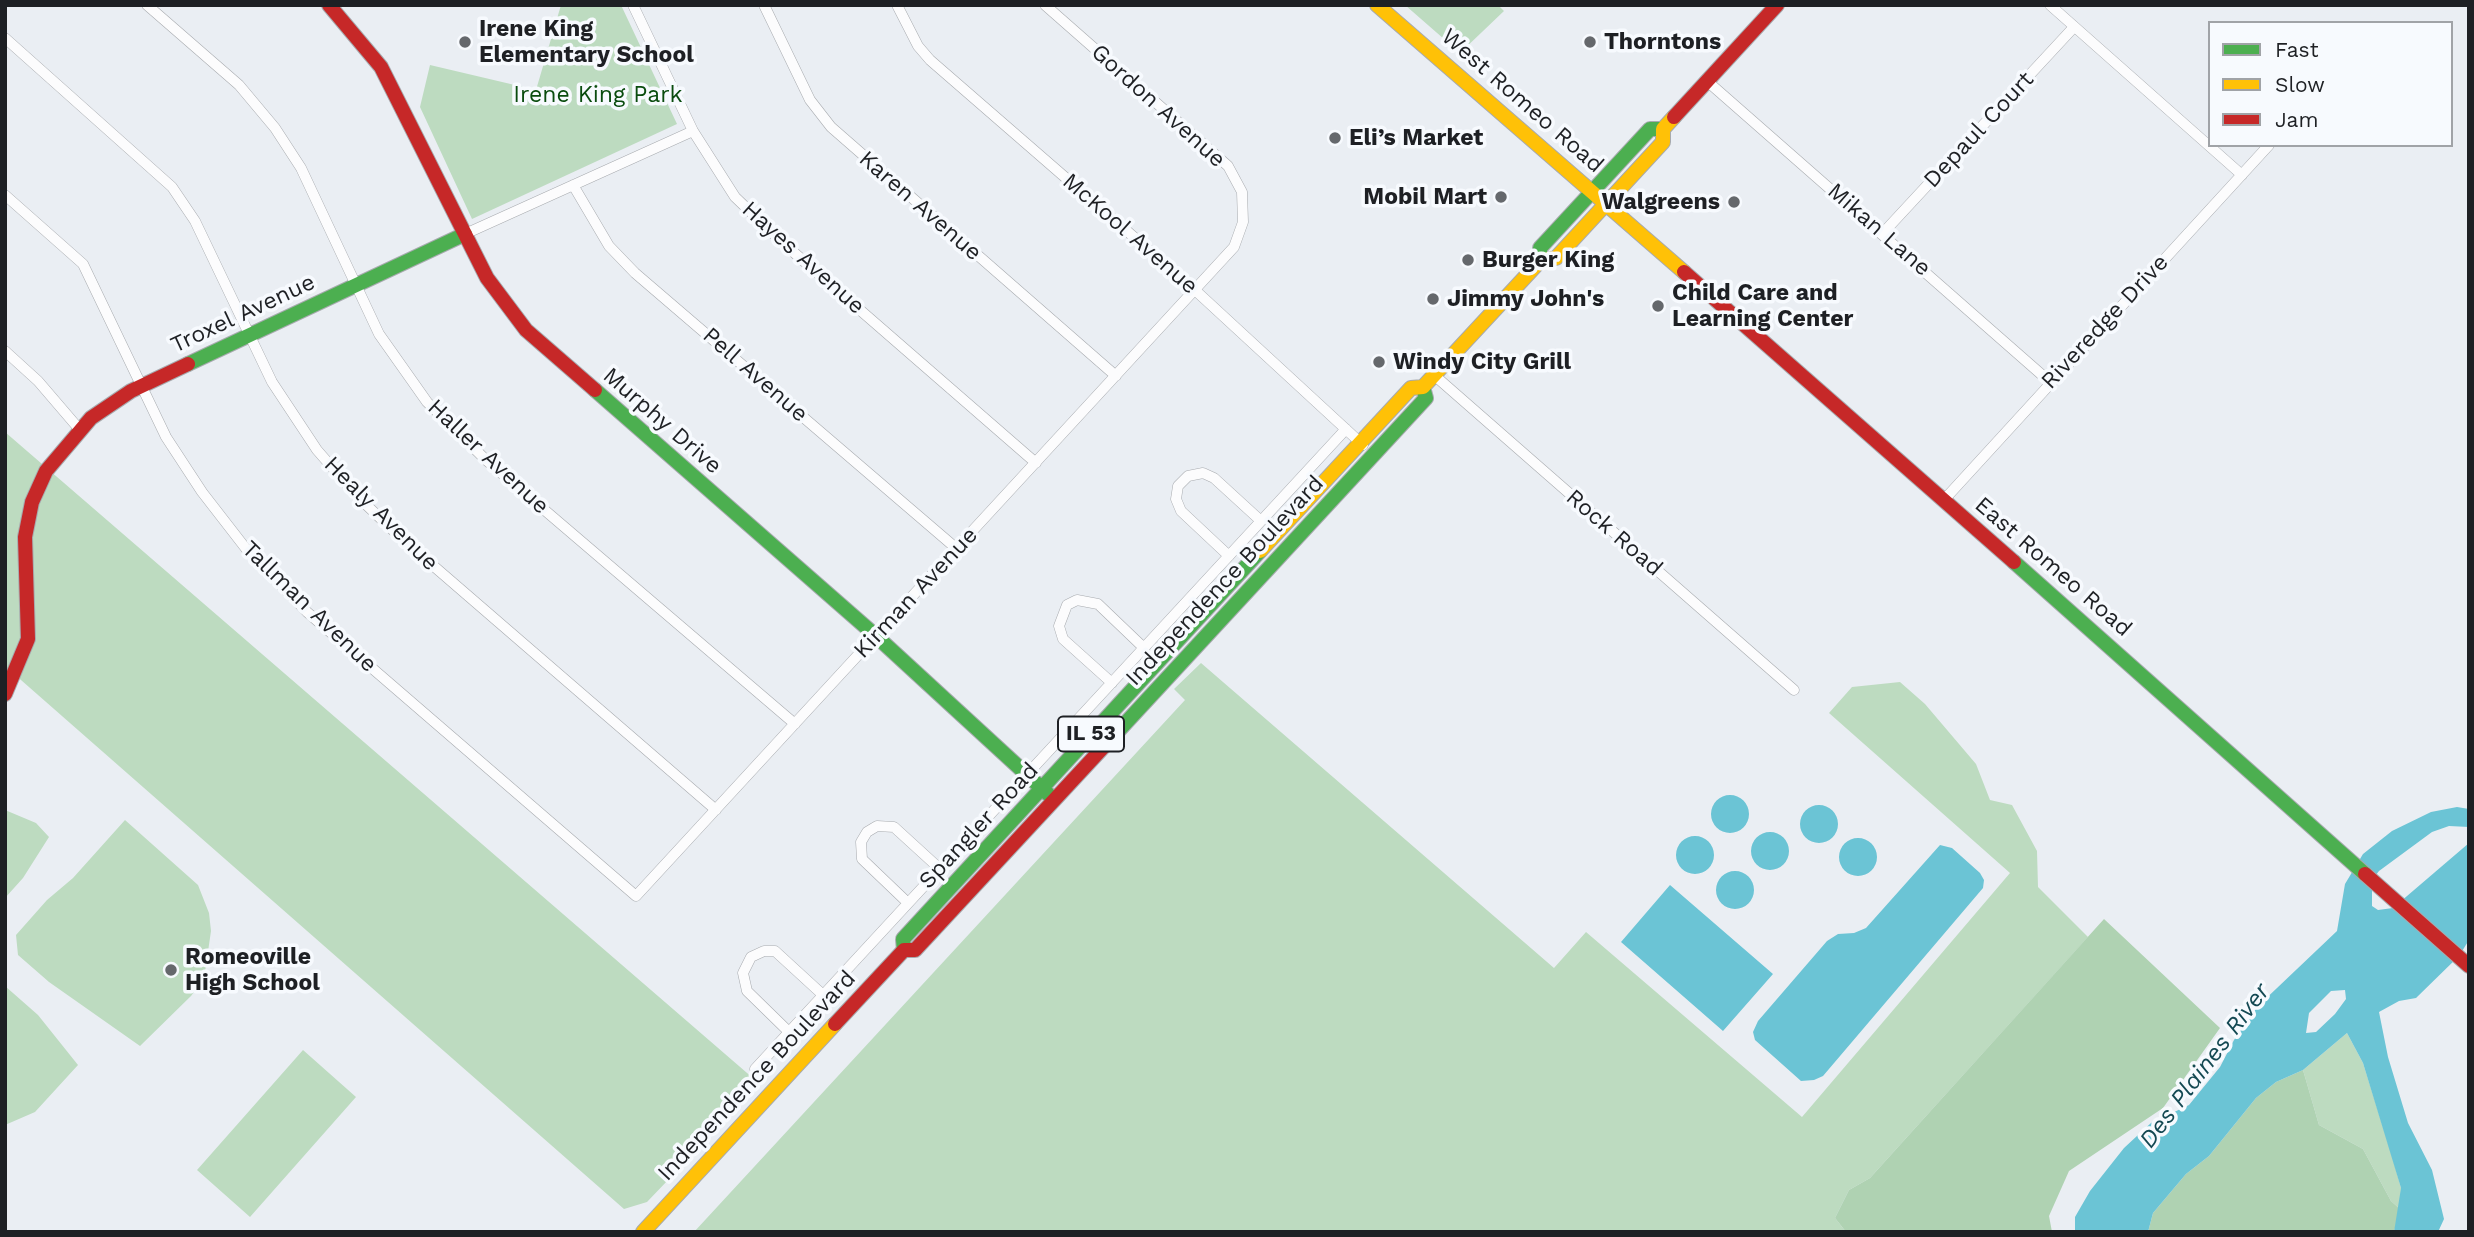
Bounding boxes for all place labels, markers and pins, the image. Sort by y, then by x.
place label: Irene King Elementary School [479,15,694,69]
place label: Thorntons [1604,28,1721,56]
marker: Irene King Elementary School [457,34,473,50]
marker: Thorntons [1582,34,1598,50]
place label: Eli’s Market [1349,124,1483,152]
marker: Eli’s Market [1327,130,1343,146]
place label: Mobil Mart [1363,183,1487,211]
place label: Walgreens [1601,188,1720,216]
marker: Mobil Mart [1493,189,1509,205]
marker: Walgreens [1726,194,1742,210]
place label: Burger King [1482,246,1614,274]
marker: Burger King [1460,252,1476,268]
place label: Child Care and Learning Center [1672,279,1853,333]
place label: Jimmy John's [1447,285,1604,313]
marker: Jimmy John's [1425,291,1441,307]
marker: Child Care and Learning Center [1650,298,1666,314]
place label: Windy City Grill [1393,348,1571,376]
marker: Windy City Grill [1371,354,1387,370]
place label: Romeoville High School [185,943,320,997]
marker: Romeoville High School [163,962,179,978]

